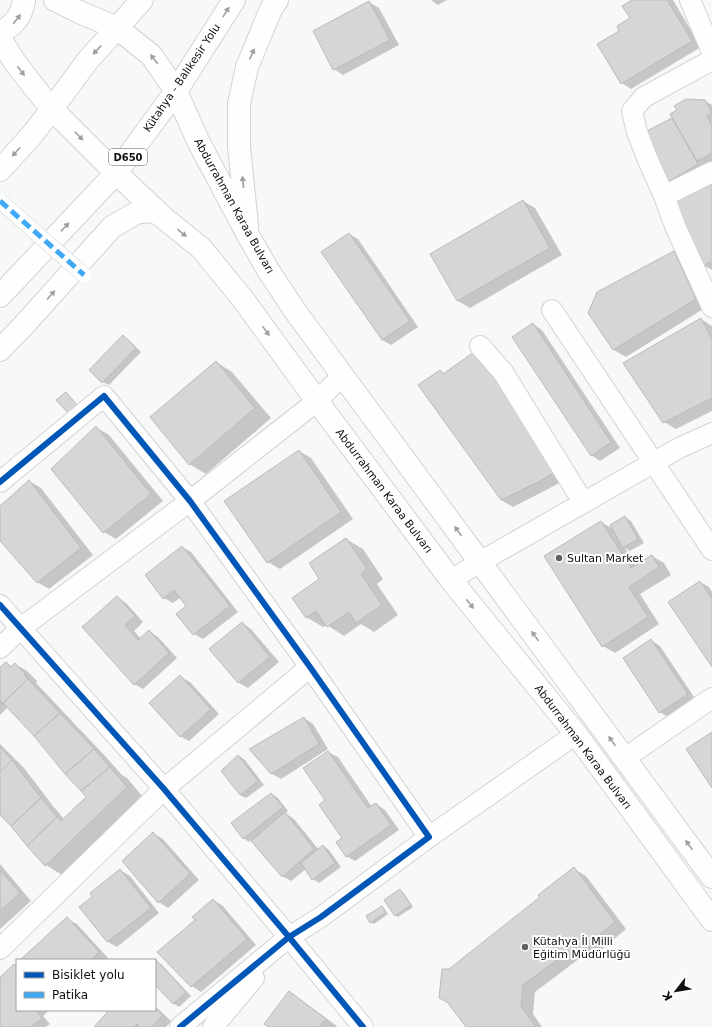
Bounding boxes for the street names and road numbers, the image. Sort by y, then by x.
street label: Kütahya - Balıkesir Yolu [141,21,223,135]
street label: Abdurrahman Karaa Bulvarı [191,136,277,276]
road number: D650 [109,149,147,165]
street label: Abdurrahman Karaa Bulvarı [333,426,435,556]
street label: Abdurrahman Karaa Bulvarı [532,682,634,812]

